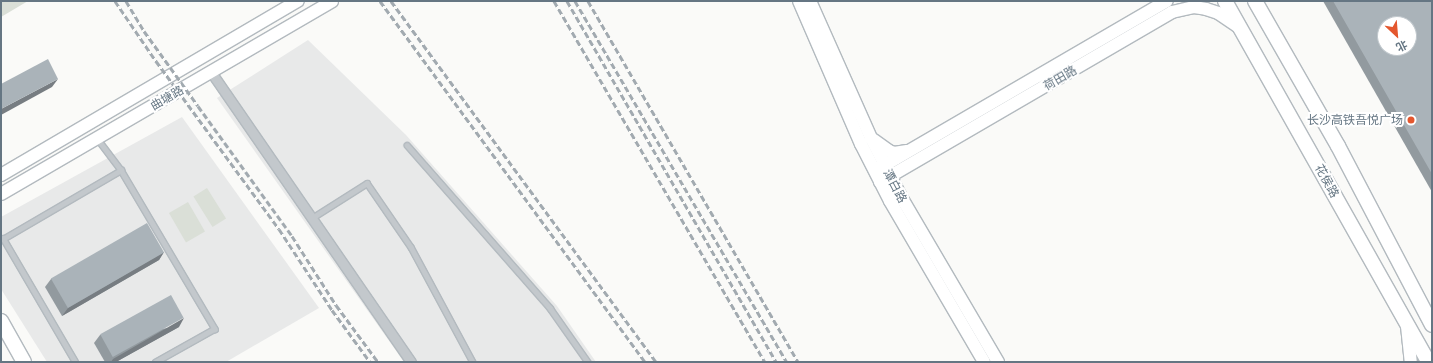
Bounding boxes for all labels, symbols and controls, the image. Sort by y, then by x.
north arrow [1377,16,1417,56]
text: 北 [1394,37,1410,55]
street label: 荷田路 [1041,63,1079,93]
street label: 曲塘路 [148,83,186,113]
place label: 长沙高铁吾悦广场 [1307,113,1403,127]
marker: 长沙高铁吾悦广场 [1406,115,1416,125]
street label: 花侯路 [1312,162,1342,200]
street label: 潭白路 [880,167,910,205]

